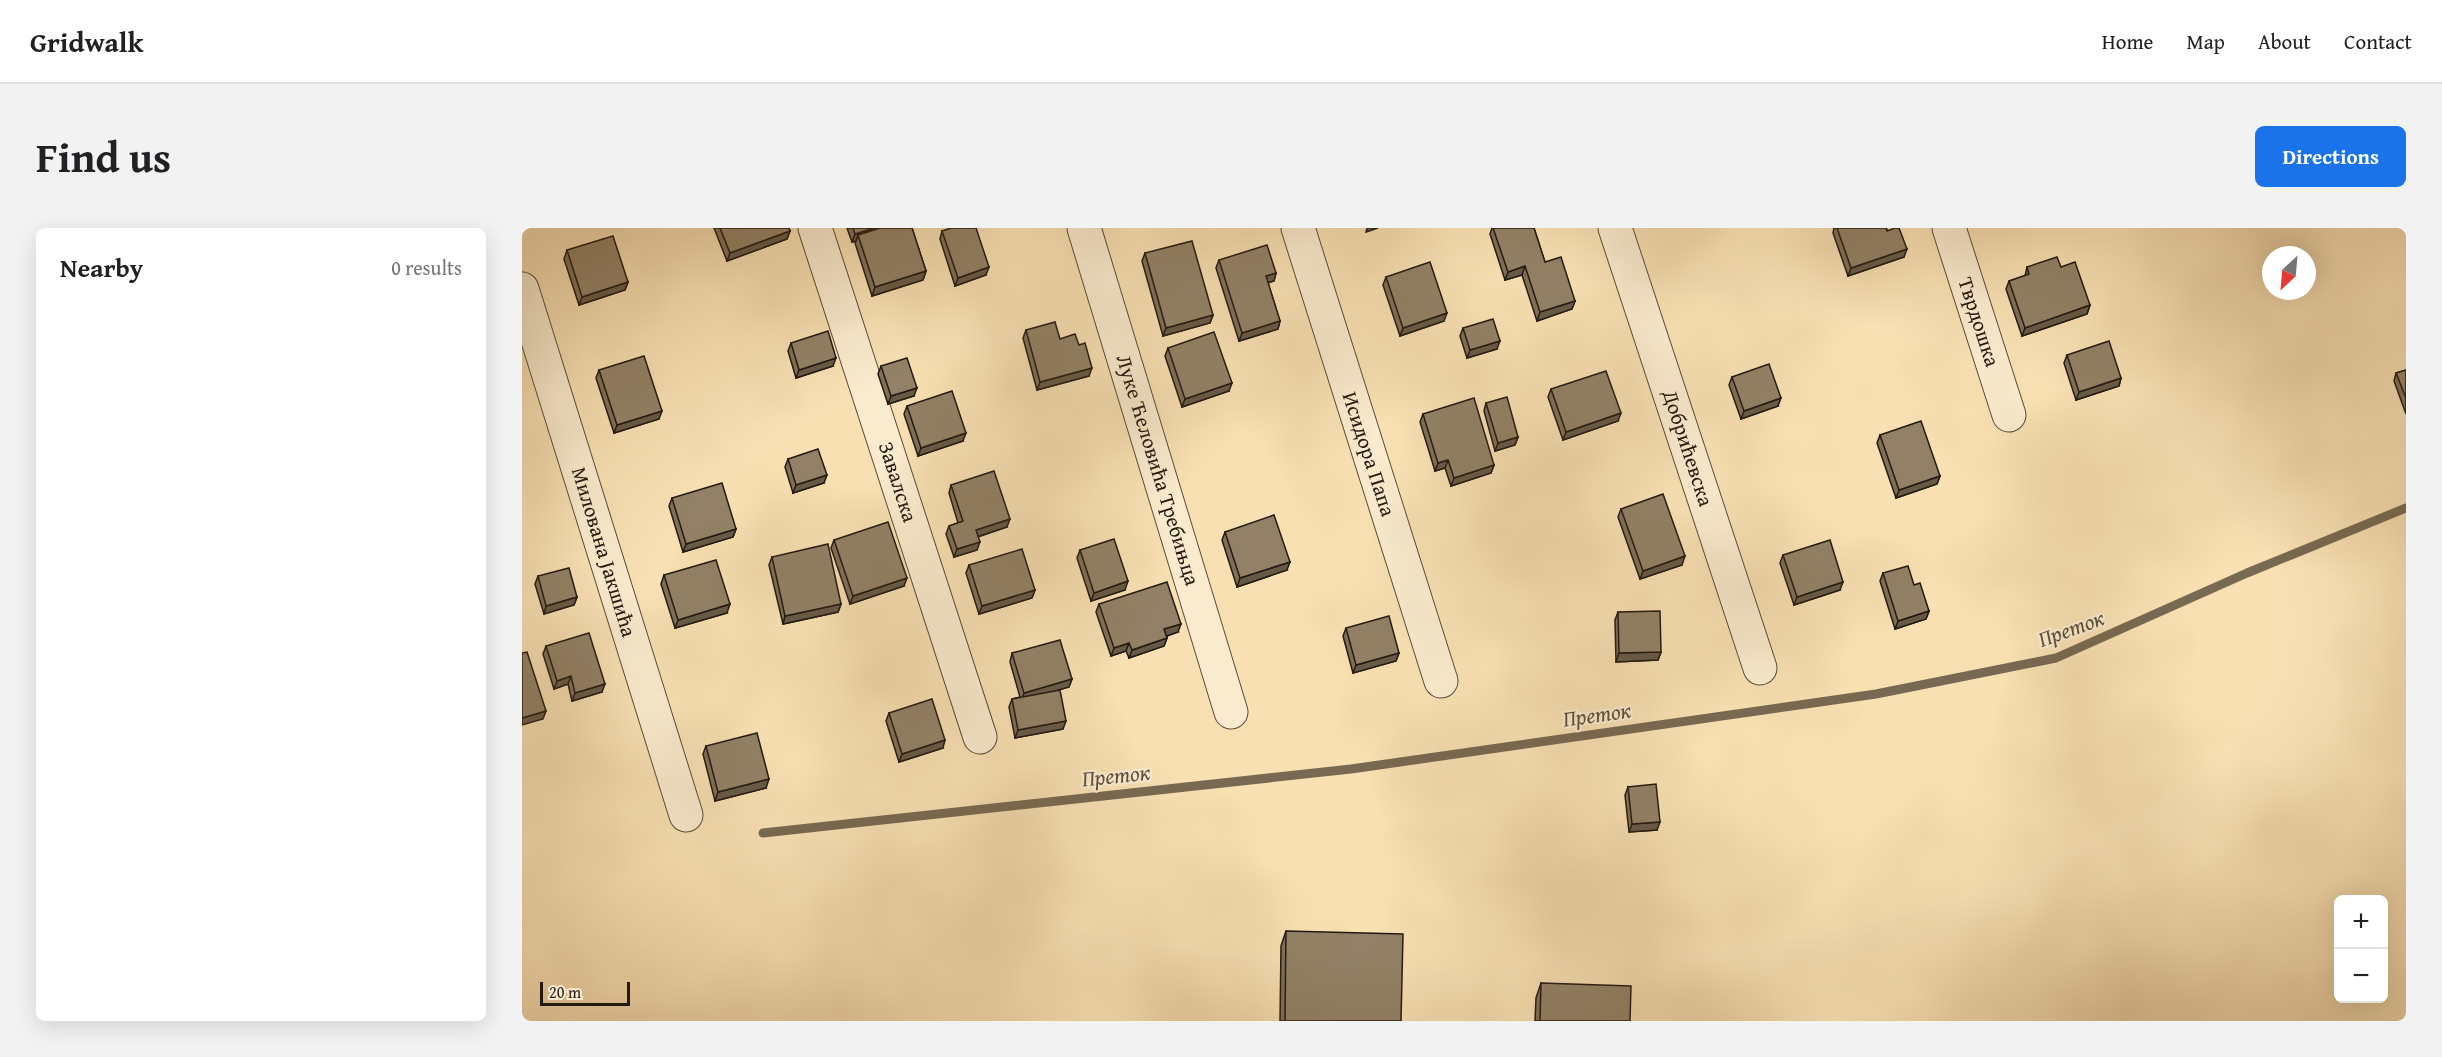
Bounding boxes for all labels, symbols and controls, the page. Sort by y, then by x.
text: Gridwalk [30,21,143,62]
text: Home [2102,26,2153,57]
text: Map [2186,26,2225,57]
text: About [2258,26,2311,57]
text: Contact [2344,26,2412,57]
text: Find us [36,126,171,187]
button: Directions [2255,126,2406,187]
north arrow [2262,246,2316,300]
text: Nearby [60,248,143,287]
text: 0 results [391,253,462,282]
street label: Тврдошка [1950,273,2008,371]
street label: Луке Ћеловића Требињца [1109,350,1208,589]
street label: Добрићевска [1655,385,1722,510]
street label: Исидора Папа [1335,388,1404,520]
street label: Завалска [871,438,926,526]
street label: Милована Јакшића [564,463,645,641]
water label: Преток [2033,601,2109,655]
water label: Преток [1561,693,1633,735]
water label: Преток [1080,755,1152,795]
map controls [2334,895,2388,1003]
button: + [2334,895,2388,949]
button: − [2334,949,2388,1003]
scale bar [540,979,630,1006]
text: 20 m [549,980,581,1004]

